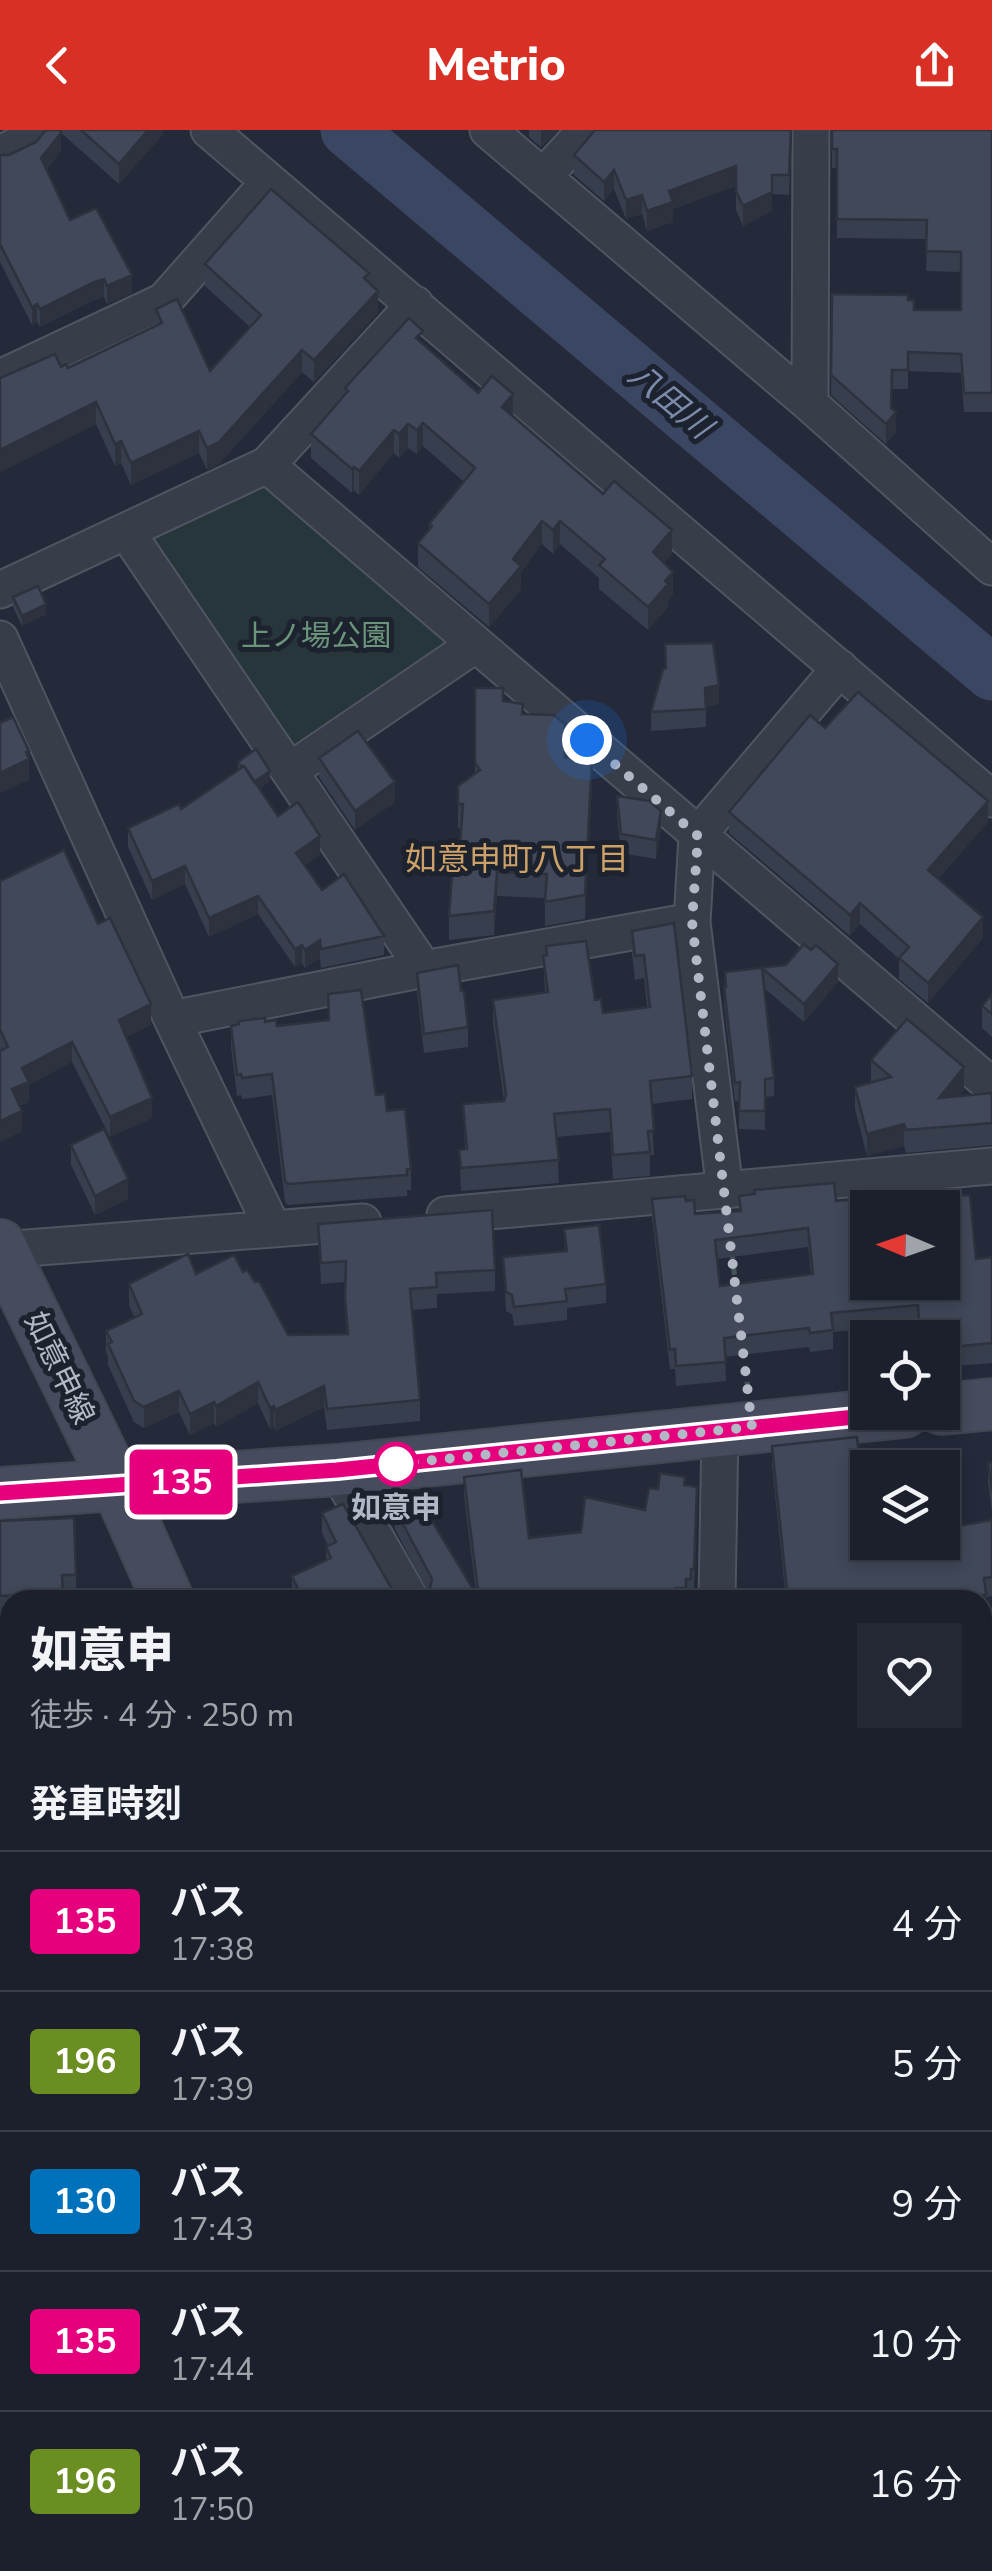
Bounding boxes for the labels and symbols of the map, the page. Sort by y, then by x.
water label: 八田川 [619,354,723,450]
park label: 上ノ場公園 [241,616,391,657]
your location [562,715,612,765]
district label: 如意申町八丁目 [405,838,629,881]
north arrow [850,1190,960,1300]
street label: 如意申線 [14,1305,104,1431]
marker: 如意申 [375,1443,417,1485]
line badge: 135 [124,1450,238,1514]
place label: 如意申 [351,1488,441,1529]

